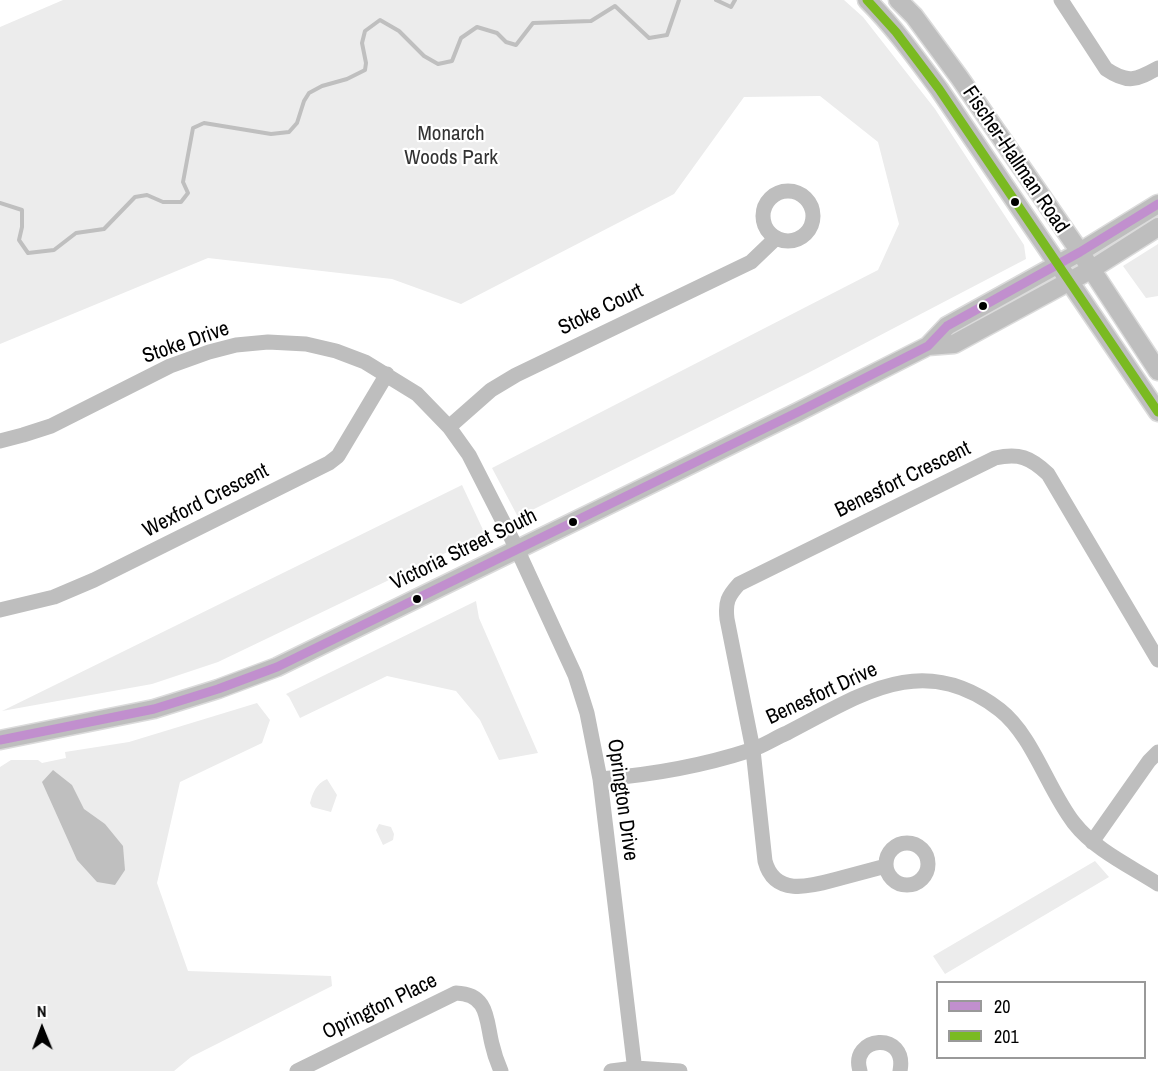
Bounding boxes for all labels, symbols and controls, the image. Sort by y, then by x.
street label: Fischer-Hallman Road [956,82,1074,238]
park label: Monarch Woods Park [404,121,498,171]
unlabelled marker [1009,196,1021,208]
street label: Stoke Court [555,279,647,341]
unlabelled marker [977,300,989,312]
street label: Stoke Drive [139,316,233,370]
street label: Benesfort Crescent [831,436,975,524]
street label: Wexford Crescent [139,459,273,543]
street label: Victoria Street South [387,504,541,596]
unlabelled marker [567,516,579,528]
unlabelled marker [411,593,423,605]
street label: Benesfort Drive [762,657,882,731]
street label: Oprington Drive [601,738,643,862]
street label: Oprington Place [319,968,441,1046]
legend [936,981,1146,1059]
text: 20 [994,994,1010,1019]
north arrow [12,999,72,1059]
text: N [37,1000,47,1022]
text: 201 [994,1024,1019,1049]

